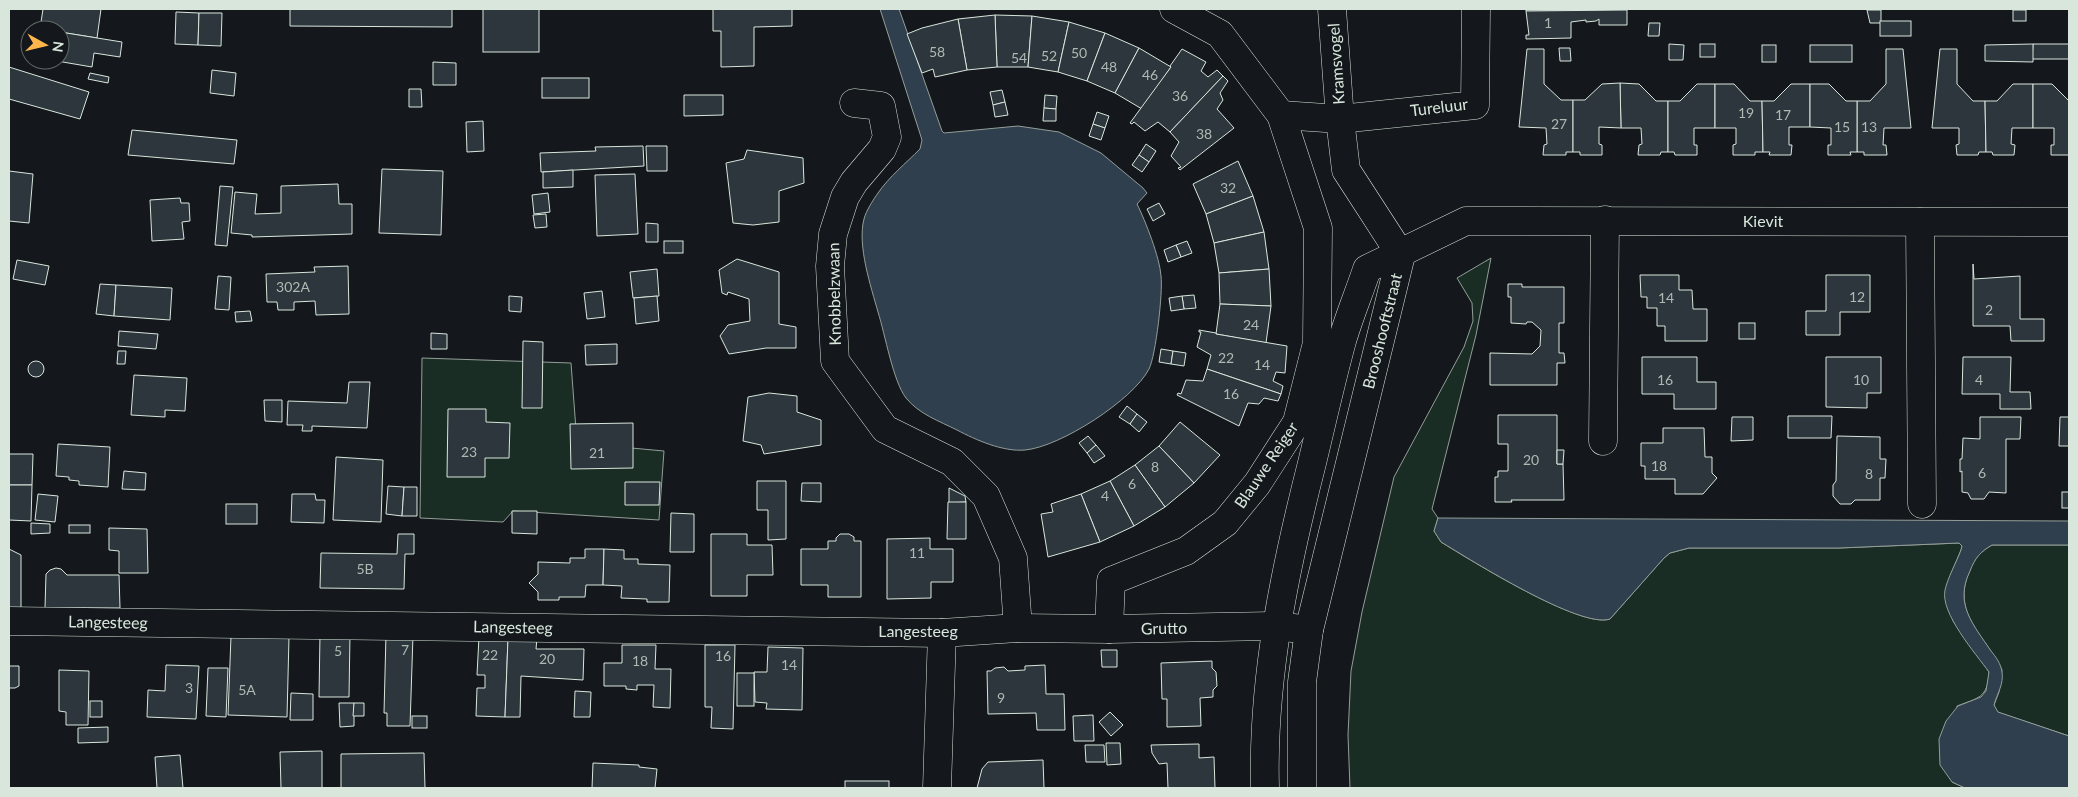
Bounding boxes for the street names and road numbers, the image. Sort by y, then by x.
street label: Kramsvogel [1323,23,1348,105]
street label: Tureluur [1409,94,1469,119]
street label: Kievit [1743,211,1784,230]
street label: Knobbelzwaan [823,242,844,346]
street label: Brooshooftstraat [1358,271,1405,391]
street label: Blauwe Reiger [1230,418,1302,512]
street label: Langesteeg [68,611,148,632]
street label: Langesteeg [473,616,553,637]
street label: Grutto [1141,618,1187,637]
street label: Langesteeg [878,621,958,640]

